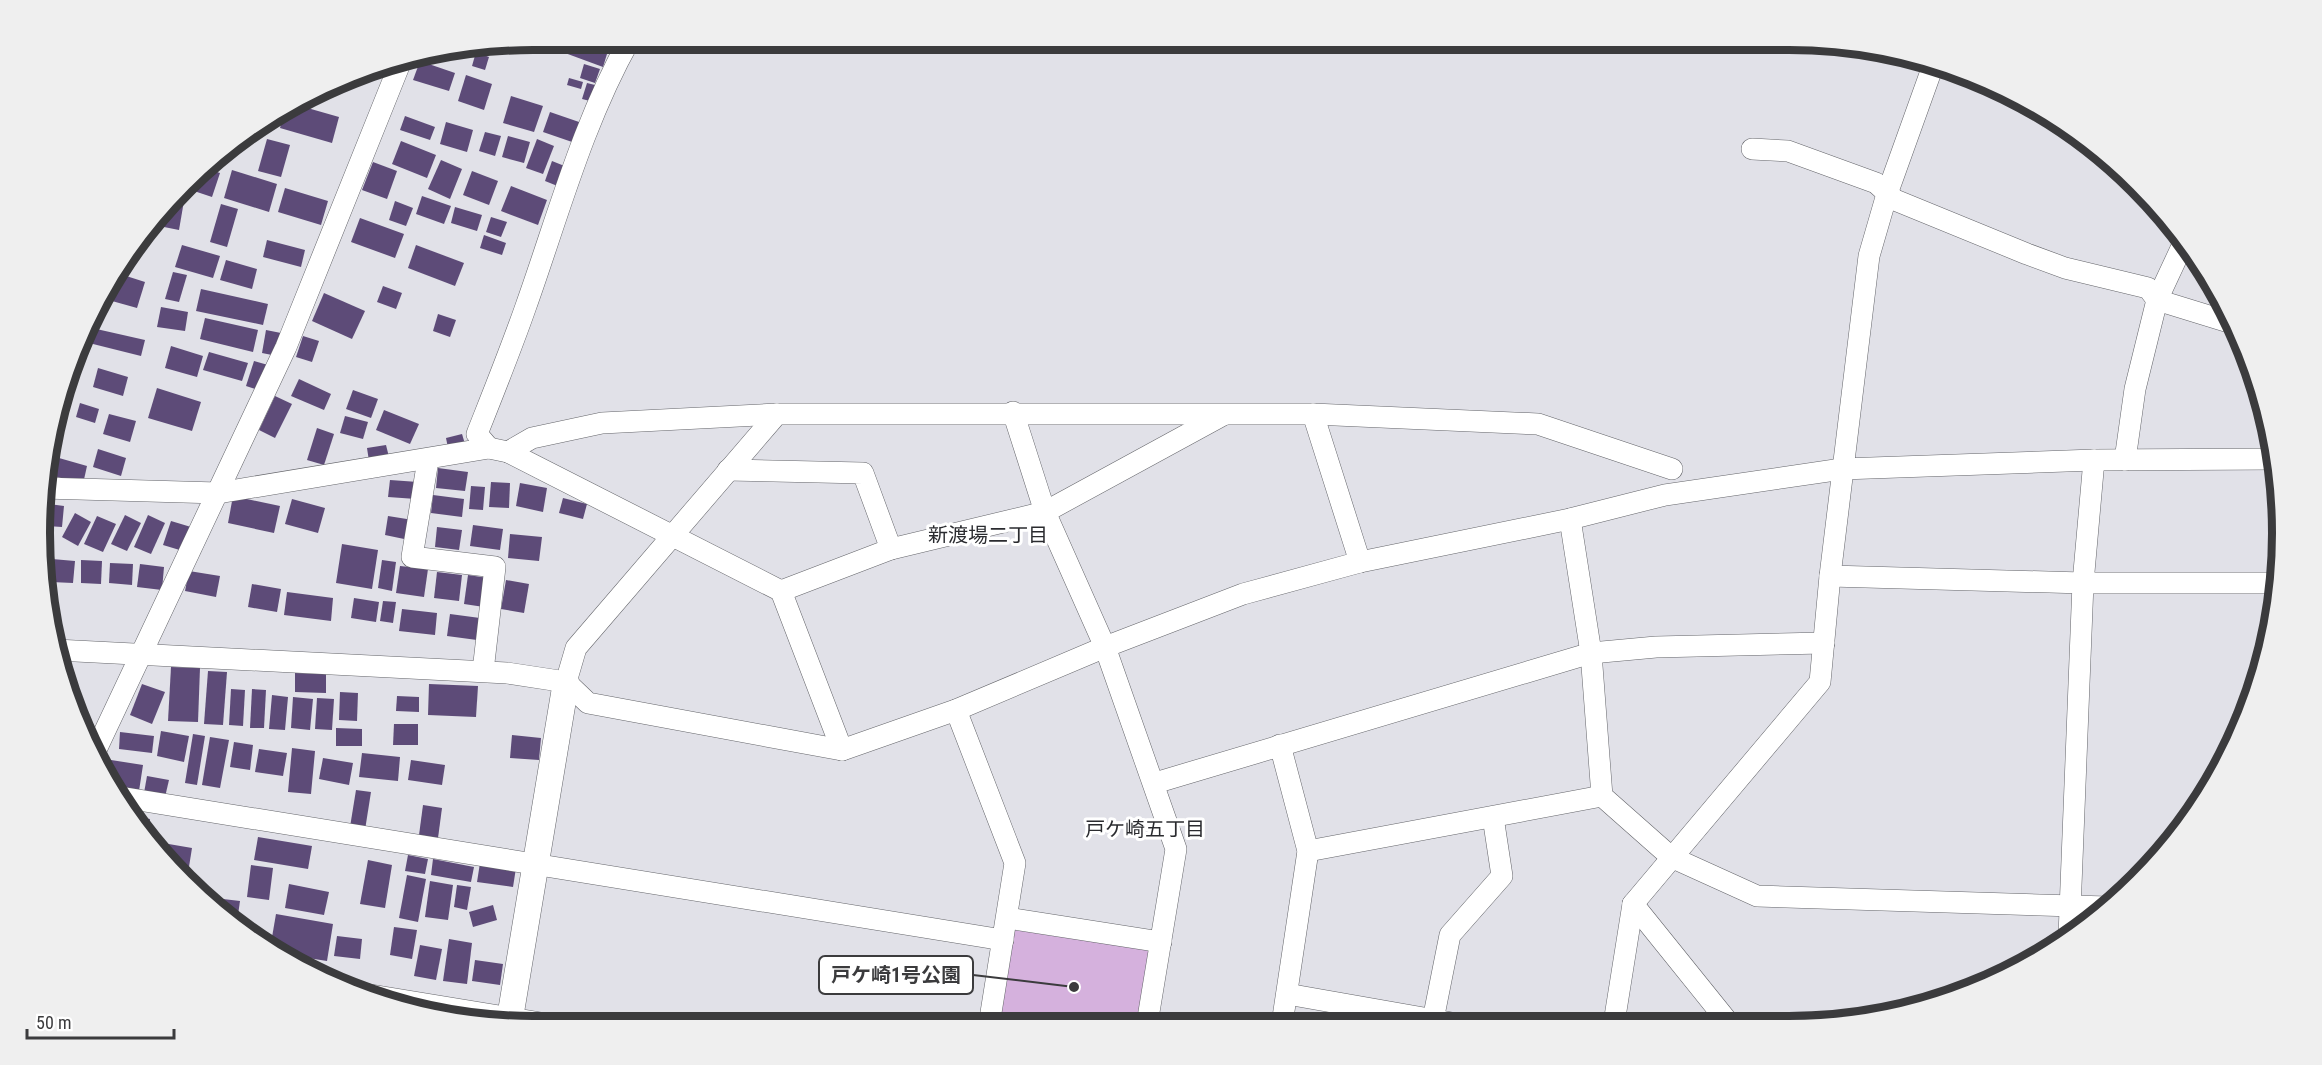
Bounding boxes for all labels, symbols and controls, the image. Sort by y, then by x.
district label: 新渡場二丁目 [928,523,1048,547]
district label: 戸ケ崎五丁目 [1085,817,1205,841]
callout: 戸ケ崎1号公園 [819,956,973,994]
text: 戸ケ崎1号公園 [831,963,961,987]
scale bar [27,1002,174,1040]
text: 50 m [36,1012,71,1033]

